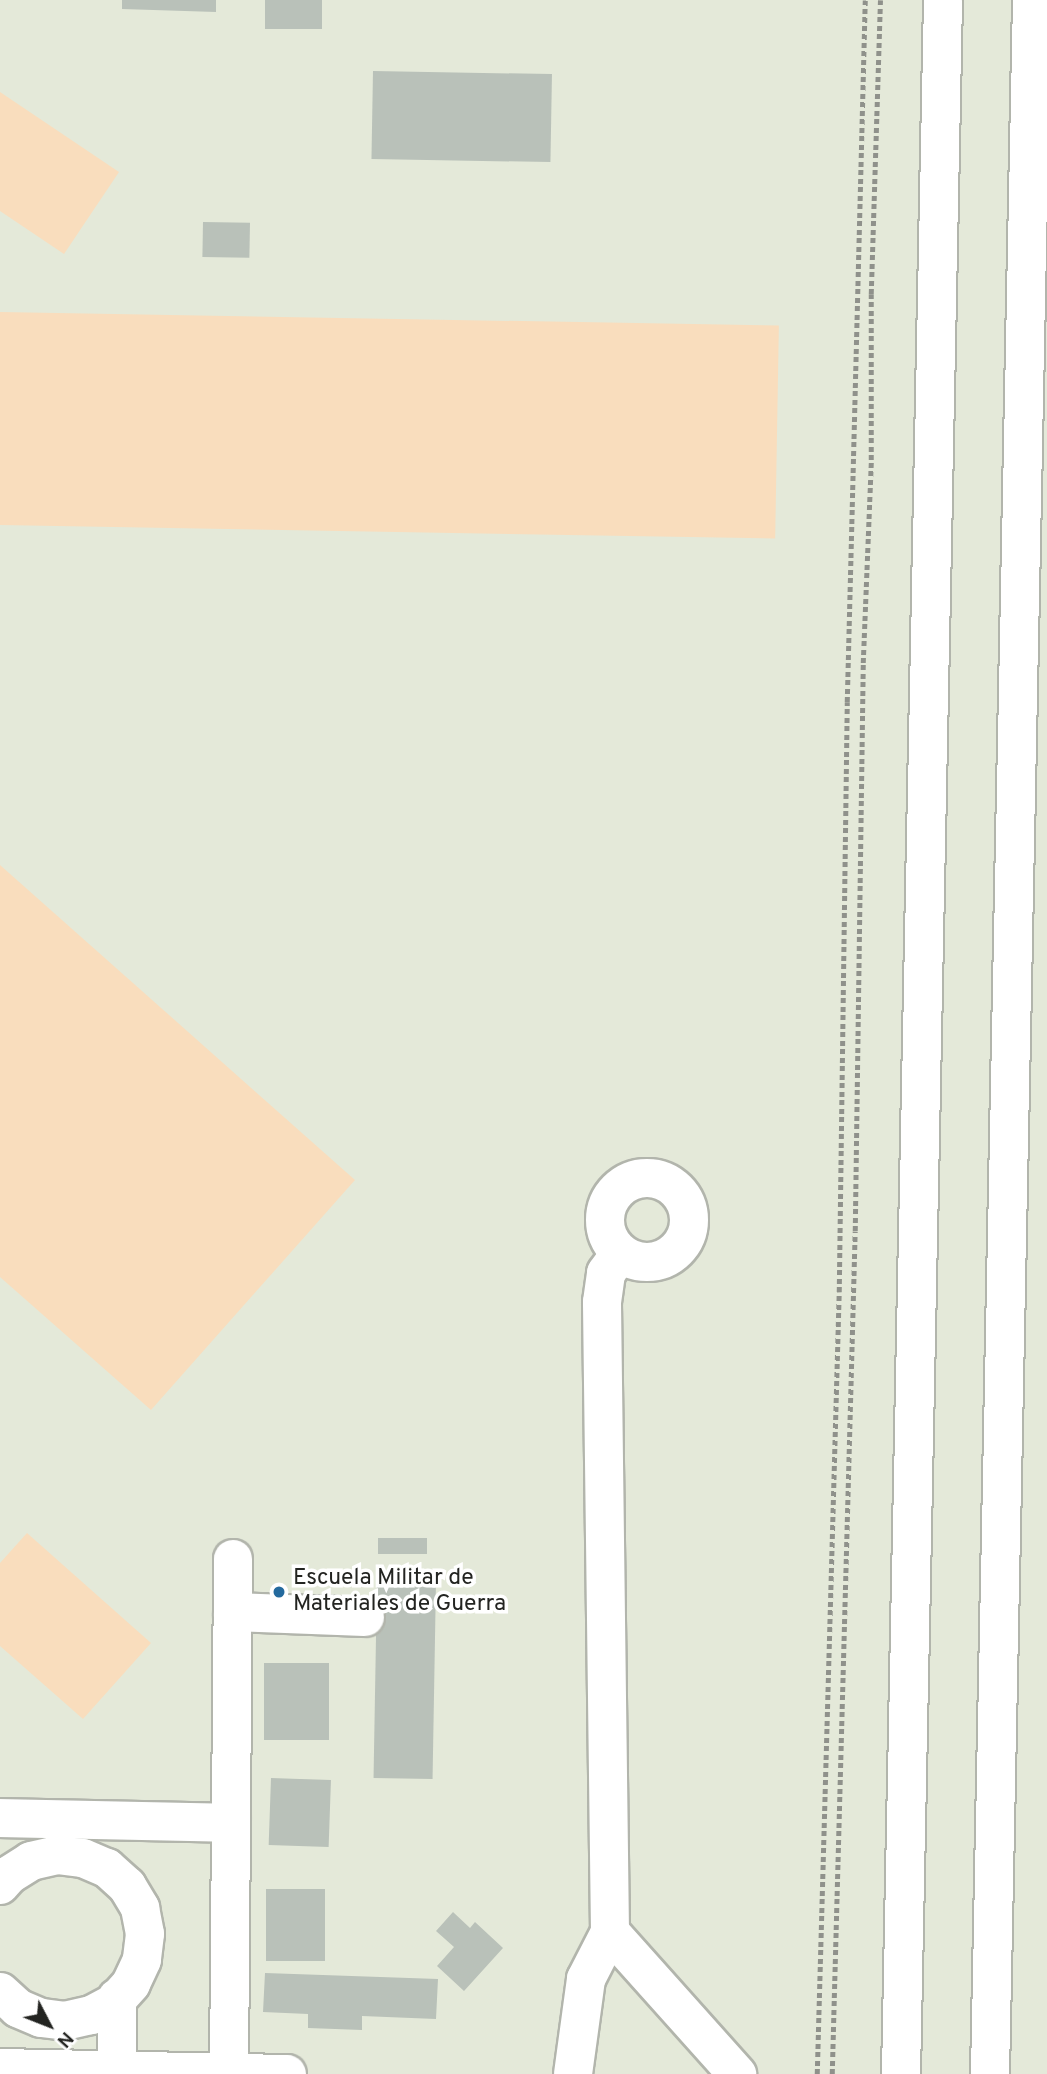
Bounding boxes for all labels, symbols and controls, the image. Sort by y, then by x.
place label: Escuela Militar de Materiales de Guerra [293,1565,506,1619]
marker: Escuela Militar de Materiales de Guerra [271,1584,287,1600]
north arrow [14,1990,84,2060]
text: N [51,2026,78,2052]

